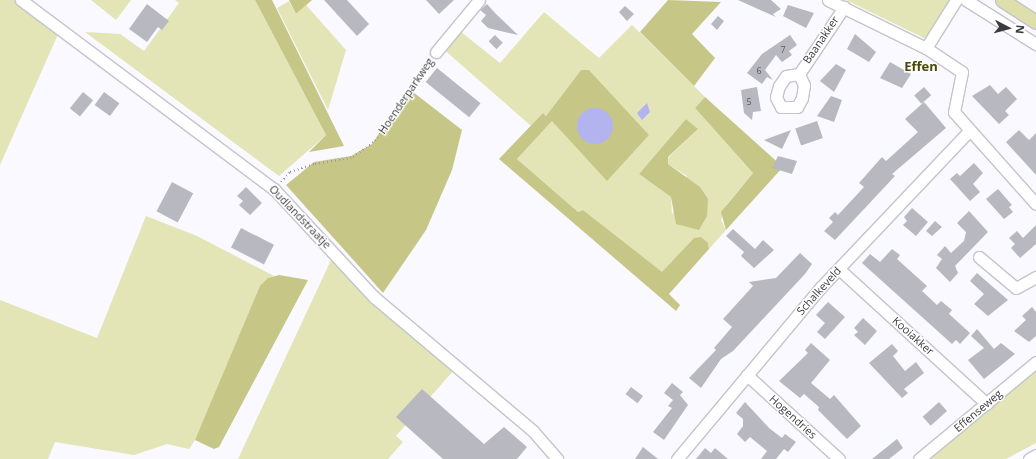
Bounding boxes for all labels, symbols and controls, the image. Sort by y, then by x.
north arrow [988,8,1028,48]
street label: Baanakker [800,14,842,66]
text: N [1013,24,1028,35]
house number: 7 [780,45,786,55]
street label: Hoenderparkweg [376,55,436,137]
district label: Effen [904,58,938,74]
house number: 6 [756,66,762,76]
house number: 5 [746,97,752,107]
street label: Oudlandstraatje [266,183,334,251]
street label: Schalkeveld [794,264,844,318]
street label: Kooiakker [890,314,936,358]
street label: Effenseweg [951,387,1005,435]
street label: Hogendries [767,392,819,442]

